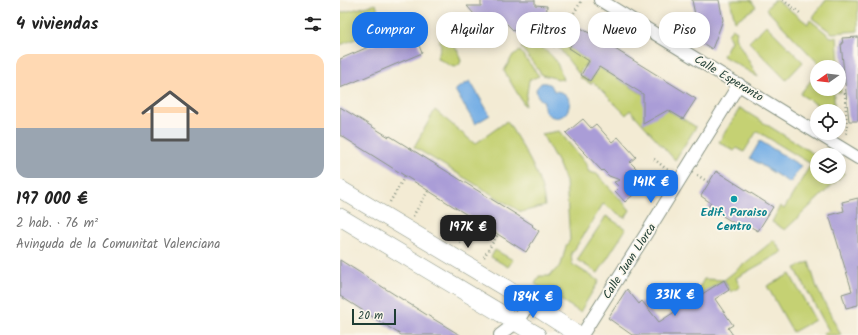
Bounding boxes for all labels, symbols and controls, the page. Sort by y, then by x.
text: 4 viviendas [16,11,98,38]
chip: Comprar [352,12,428,48]
chip: Alquilar [436,12,508,48]
chip: Filtros [516,12,580,48]
chip: Nuevo [588,12,651,48]
chip: Piso [659,12,710,48]
icon: filters [302,13,324,35]
street label: Calle Esperanto [690,50,767,107]
north arrow [810,60,846,96]
map controls [810,60,846,184]
icon: home [134,80,206,152]
button: locate [810,104,846,140]
button: layers [810,148,846,184]
pin: 141K € [618,170,684,204]
text: 141K € [633,172,669,193]
text: 197 000 € [16,186,88,213]
marker: Edif. Paraiso Centro [729,194,739,204]
place label: Edif. Paraiso Centro [701,203,768,236]
text: 2 hab. · 76 m² [16,213,98,234]
pin: 197K € [435,215,501,249]
text: 197K € [449,217,487,238]
street label: Calle Juan Llorca [598,219,661,303]
text: Avinguda de la Comunitat Valenciana [16,234,220,255]
pin: 331K € [642,283,708,317]
pin: 184K € [500,285,566,319]
text: 331K € [655,285,695,306]
text: 184K € [513,287,553,308]
scale bar [352,307,396,326]
text: 20 m [358,307,383,325]

